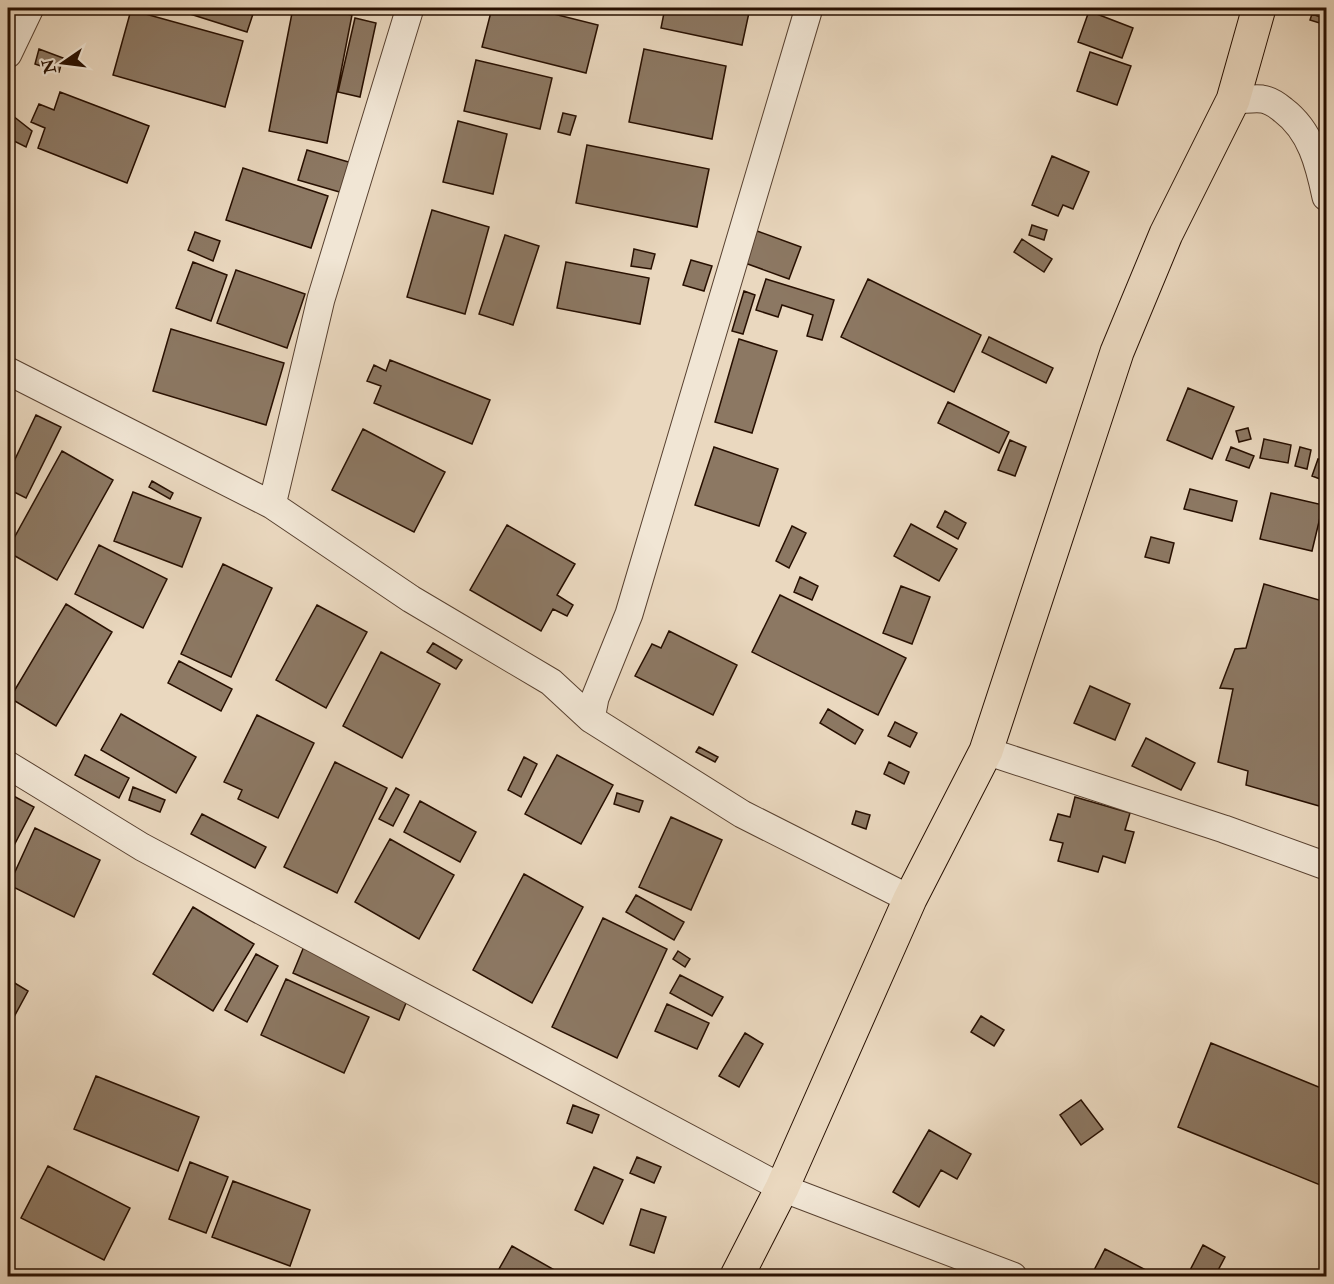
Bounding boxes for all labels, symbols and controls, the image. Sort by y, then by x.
north arrow [33,33,93,93]
text: N [38,56,61,77]

